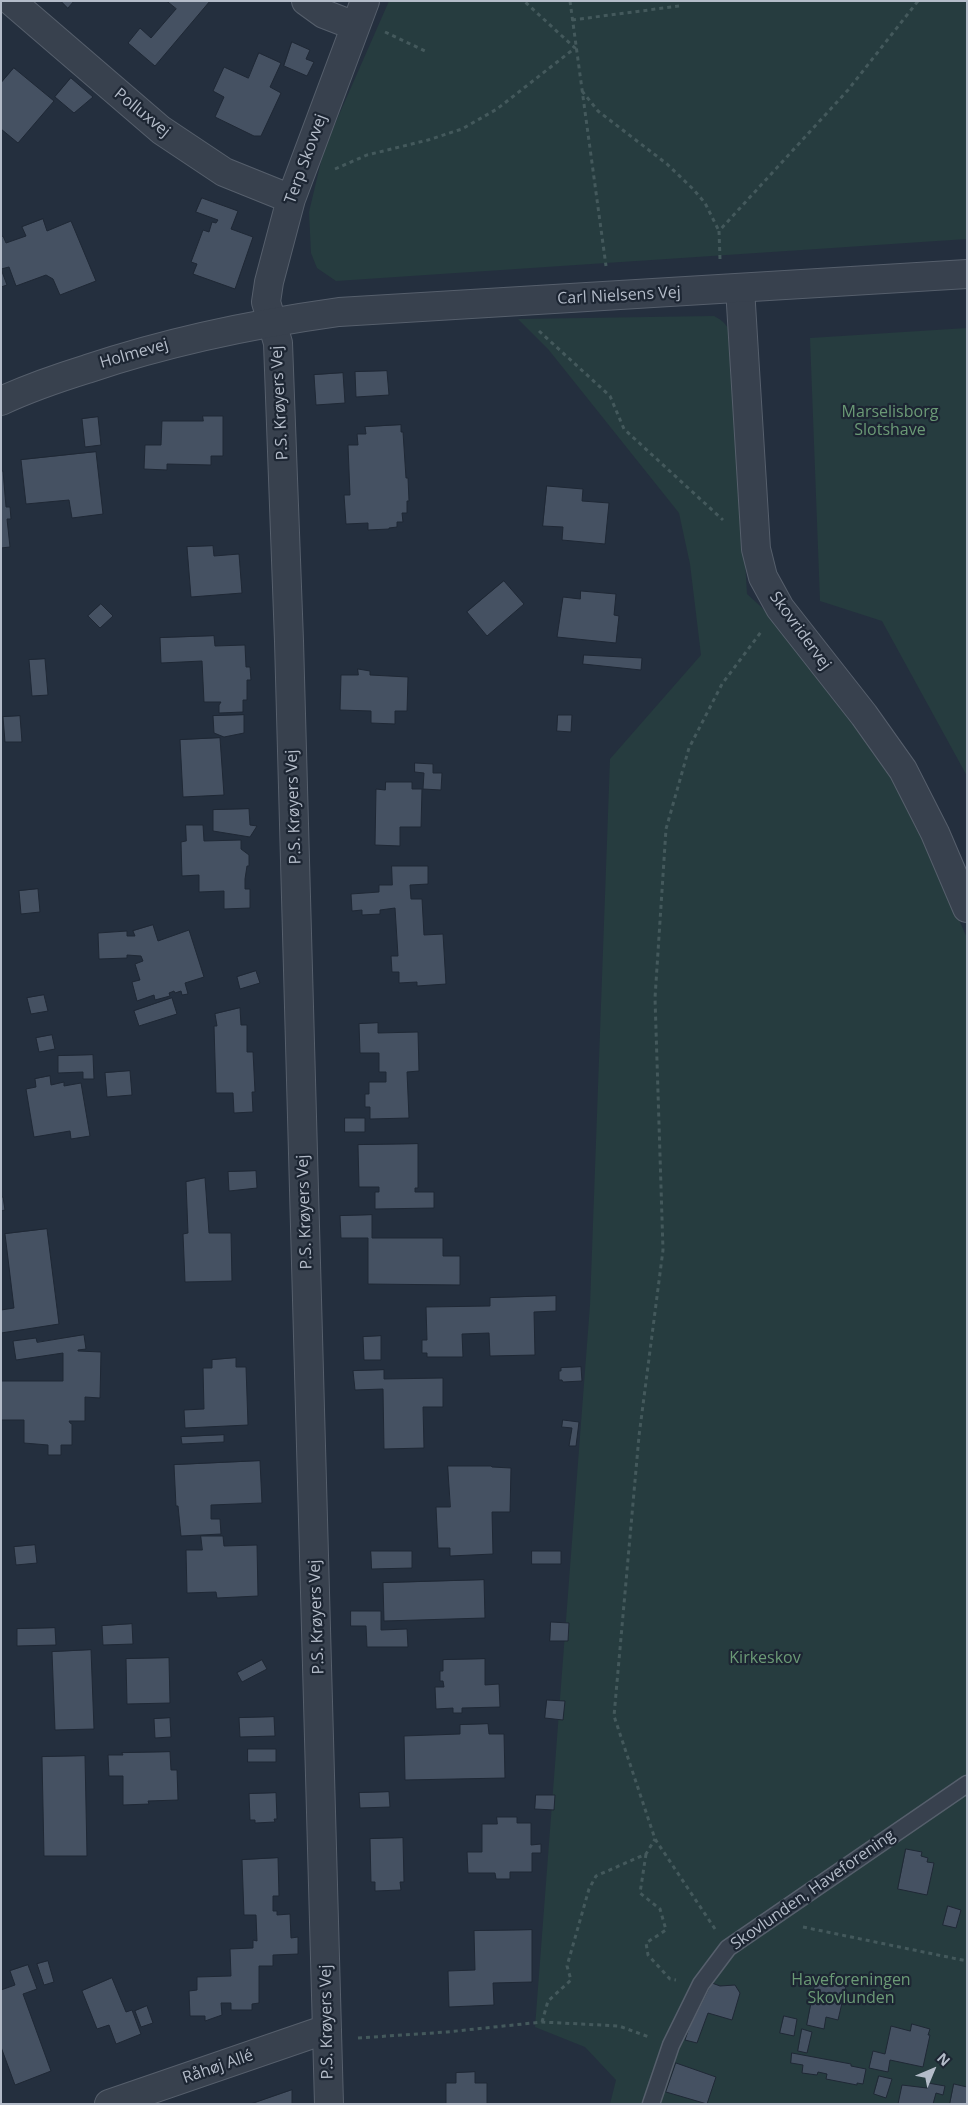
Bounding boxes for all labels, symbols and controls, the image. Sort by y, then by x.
street label: Polluxvej [110,85,174,141]
street label: Terp Skovvej [281,112,331,206]
street label: Carl Nielsens Vej [557,283,681,309]
street label: Holmevej [98,335,170,373]
street label: P.S. Krøyers Vej [267,345,293,461]
park label: Marselisborg Slotshave [842,402,938,440]
street label: Skovridervej [765,588,835,674]
street label: P.S. Krøyers Vej [282,749,306,865]
street label: P.S. Krøyers Vej [293,1154,317,1270]
street label: P.S. Krøyers Vej [305,1559,329,1675]
park label: Kirkeskov [729,1648,801,1668]
street label: Skovlunden, Haveforening [727,1826,899,1954]
street label: P.S. Krøyers Vej [316,1964,338,2080]
park label: Haveforeningen Skovlunden [791,1970,911,2008]
north arrow [908,2045,958,2095]
street label: Råhøj Allé [180,2046,256,2088]
text: N [933,2048,955,2070]

